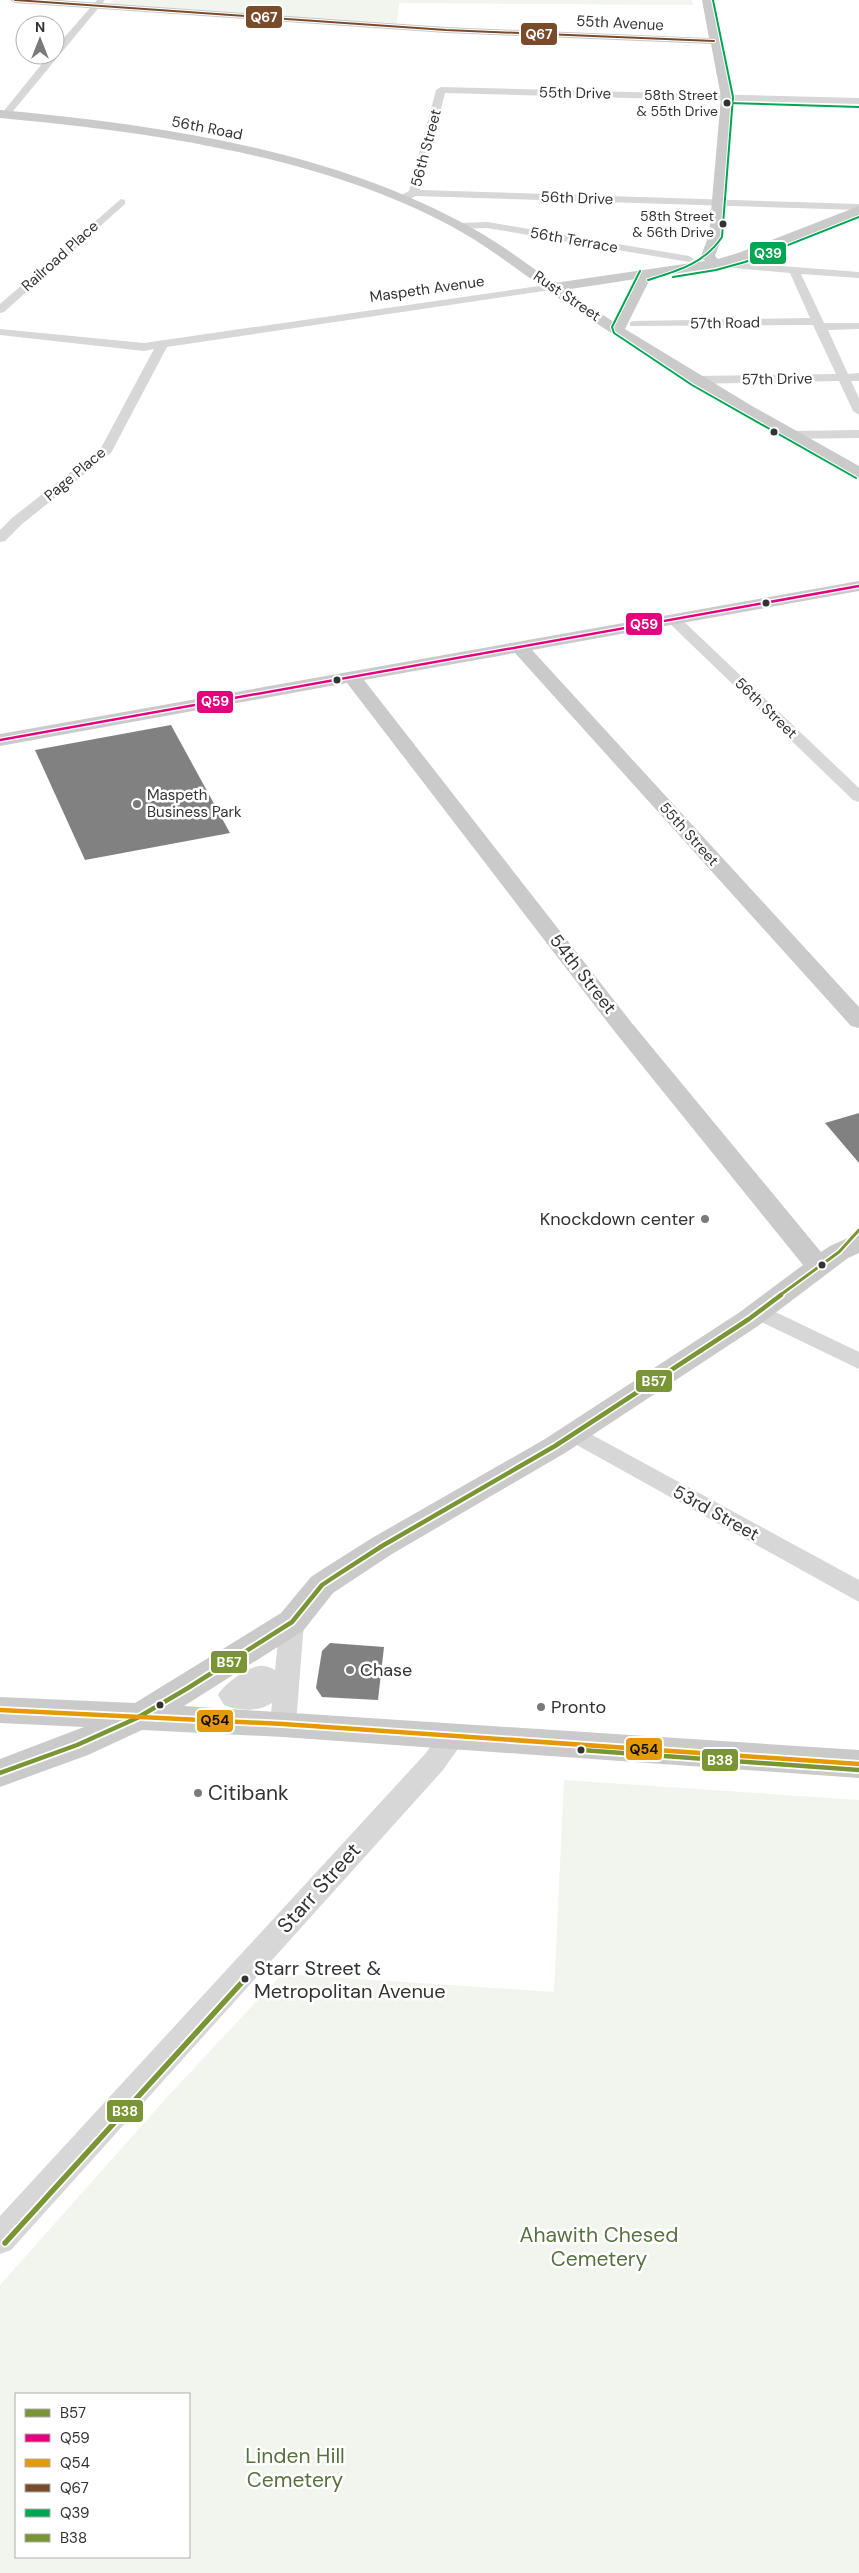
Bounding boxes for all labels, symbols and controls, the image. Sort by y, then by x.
line badge: Q67 [245,5,283,29]
text: Q67 [250,8,278,26]
street label: 55th Avenue [576,11,664,35]
north arrow [15,15,65,65]
text: N [35,18,45,36]
line badge: Q67 [520,22,558,46]
text: Q67 [525,25,553,43]
street label: 55th Drive [539,82,611,104]
place label: 58th Street & 55th Drive [637,86,718,120]
marker: 58th Street & 55th Drive [722,98,732,108]
street label: 56th Street [406,107,446,189]
street label: 56th Road [170,111,244,145]
street label: 56th Drive [540,187,614,209]
place label: 58th Street & 56th Drive [632,207,714,241]
street label: Railroad Place [17,216,103,296]
marker: 58th Street & 56th Drive [718,219,728,229]
street label: 56th Terrace [528,222,620,258]
line badge: Q39 [749,241,787,265]
text: Q39 [754,244,782,262]
street label: Rust Street [529,266,605,326]
street label: Maspeth Avenue [368,271,486,307]
street label: 57th Road [690,312,760,334]
street label: 57th Drive [741,368,813,390]
unlabelled marker [769,427,779,437]
street label: Page Place [40,442,110,506]
unlabelled marker [761,598,771,608]
line badge: Q59 [625,612,663,636]
text: Q59 [630,615,658,633]
street label: 56th Street [730,673,802,743]
unlabelled marker [332,675,342,685]
line badge: Q59 [196,690,234,714]
text: Q59 [201,692,229,710]
place label: Maspeth Business Park [147,785,242,822]
marker: Maspeth Business Park [131,798,143,810]
street label: 55th Street [655,798,723,870]
street label: 54th Street [544,929,622,1019]
place label: Knockdown center [540,1207,695,1231]
marker: Knockdown center [699,1213,711,1225]
unlabelled marker [817,1260,827,1270]
line badge: B57 [635,1369,673,1393]
text: B57 [641,1372,667,1390]
street label: 53rd Street [669,1479,763,1547]
line badge: B57 [210,1650,248,1674]
text: B57 [216,1653,242,1671]
place label: Chase [360,1658,412,1682]
marker: Chase [344,1664,356,1676]
place label: Pronto [551,1695,606,1719]
unlabelled marker [155,1700,165,1710]
marker: Pronto [535,1701,547,1713]
line badge: Q54 [196,1709,234,1733]
text: Q54 [201,1711,229,1729]
line badge: Q54 [625,1737,663,1761]
text: Q54 [630,1740,658,1758]
unlabelled marker [576,1745,586,1755]
line badge: B38 [701,1748,739,1772]
text: B38 [707,1751,733,1769]
place label: Citibank [208,1779,289,1807]
marker: Citibank [192,1787,204,1799]
street label: Starr Street [271,1837,367,1939]
place label: Starr Street & Metropolitan Avenue [254,1955,446,2004]
marker: Starr Street & Metropolitan Avenue [240,1974,250,1984]
line badge: B38 [106,2099,144,2123]
text: B38 [112,2102,138,2120]
park label: Ahawith Chesed Cemetery [520,2221,678,2273]
legend [15,2393,190,2558]
text: B57 [60,2403,86,2423]
text: Q59 [60,2428,90,2448]
park label: Linden Hill Cemetery [245,2442,345,2494]
text: Q54 [60,2453,90,2473]
text: Q67 [60,2478,89,2498]
text: Q39 [60,2503,89,2523]
text: B38 [60,2528,87,2548]

